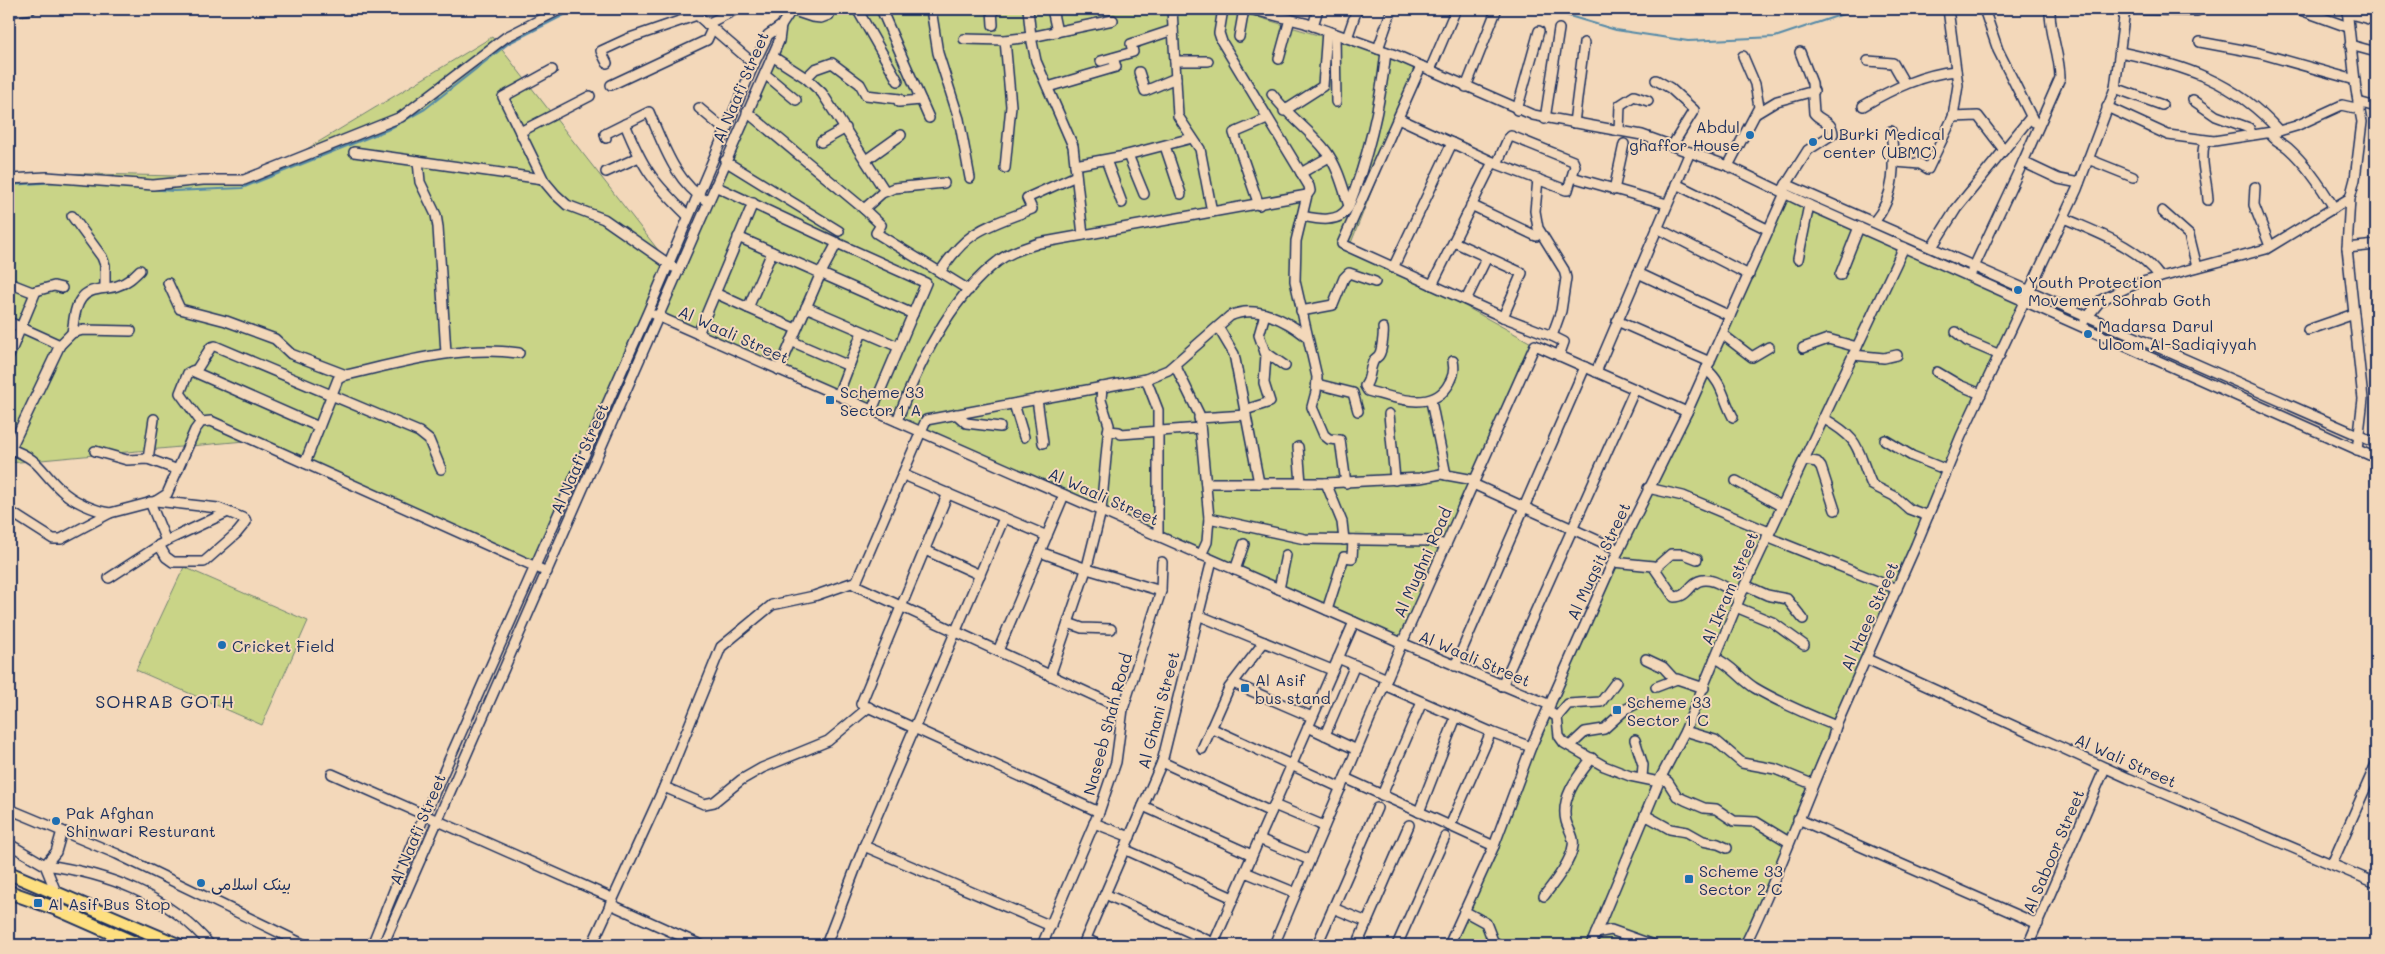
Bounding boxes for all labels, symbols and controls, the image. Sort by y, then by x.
street label: Al Naafi Street [707,28,773,146]
place label: Abdul ghaffor House [1629,116,1740,155]
place label: U Burki Medical center (UBMC) [1823,123,1945,162]
marker: Abdul ghaffor House [1744,129,1756,141]
marker: U Burki Medical center (UBMC) [1807,136,1819,148]
place label: Youth Protection Movement Sohrab Goth [2028,271,2211,310]
marker: Youth Protection Movement Sohrab Goth [2012,284,2024,296]
street label: Al Waali Street [675,300,793,368]
place label: Madarsa Darul Uloom Al-Sadiqiyyah [2098,315,2256,354]
marker: Madarsa Darul Uloom Al-Sadiqiyyah [2082,328,2094,340]
place label: Scheme 33 Sector 1 A [840,381,924,420]
marker: Scheme 33 Sector 1 A [824,394,836,406]
street label: Al Naafi Street [545,399,613,517]
street label: Al Waali Street [1045,462,1163,530]
street label: Al Muqsit Street [1561,499,1635,623]
street label: Al Mughni Road [1388,503,1456,621]
street label: Al Ikram street [1696,528,1762,648]
street label: Al Haee Street [1836,558,1902,674]
street label: Al Waali Street [1416,625,1534,691]
place label: Cricket Field [232,635,334,656]
marker: Cricket Field [216,639,228,651]
street label: Al Ghani Street [1132,649,1184,771]
street label: Naseeb Shah Road [1078,650,1136,798]
place label: Al Asif bus stand [1255,669,1331,708]
marker: Al Asif bus stand [1239,682,1251,694]
district label: SOHRAB GOTH [95,689,235,713]
place label: Scheme 33 Sector 1 C [1627,691,1711,730]
marker: Scheme 33 Sector 1 C [1611,704,1623,716]
street label: Al Wali Street [2072,728,2180,792]
street label: Al Naafi Street [384,770,450,888]
street label: Al Saboor Street [2017,786,2089,916]
place label: Pak Afghan Shinwari Resturant [66,802,216,841]
marker: Pak Afghan Shinwari Resturant [50,815,62,827]
place label: Scheme 33 Sector 2 C [1699,860,1783,899]
place label: بینک اسلامی [211,873,291,895]
marker: Scheme 33 Sector 2 C [1683,873,1695,885]
marker: بینک اسلامی [195,877,207,889]
place label: Al Asif Bus Stop [48,893,170,914]
marker: Al Asif Bus Stop [32,897,44,909]

